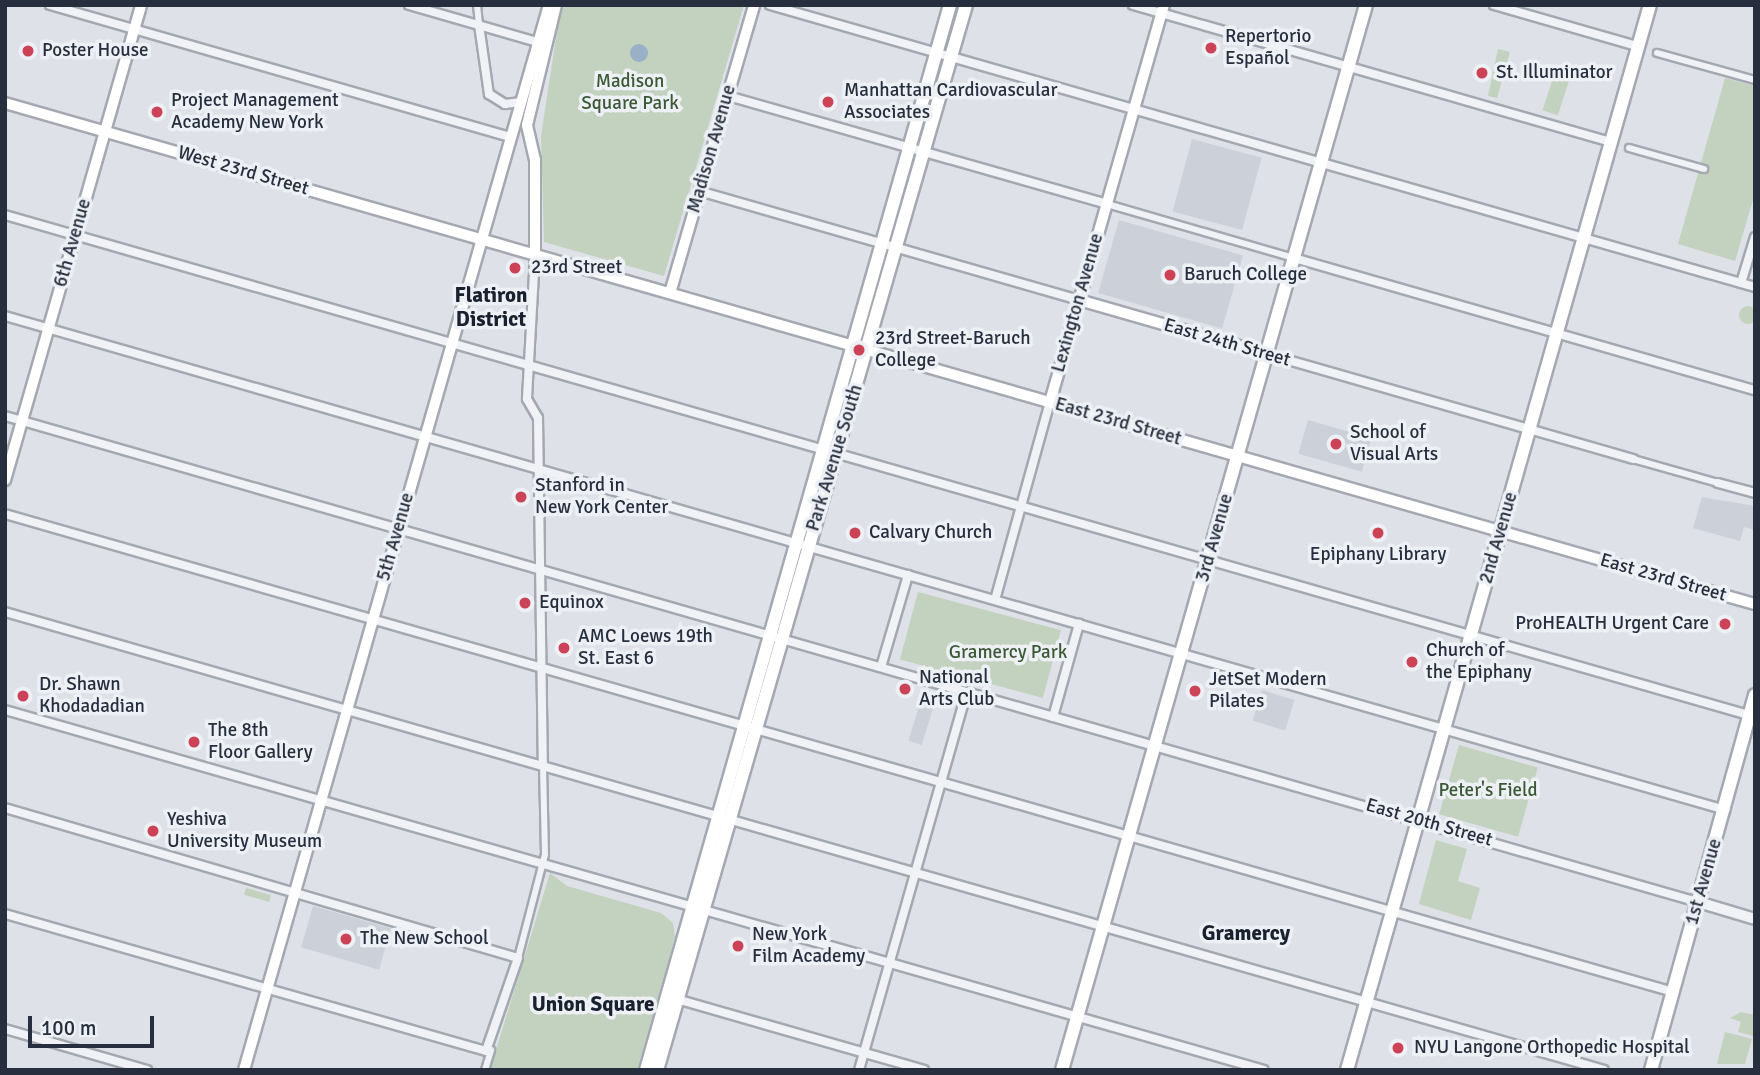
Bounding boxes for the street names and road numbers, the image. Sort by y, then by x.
street label: Madison Avenue [683,82,741,216]
street label: West 23rd Street [175,141,311,201]
street label: 6th Avenue [50,196,96,290]
street label: Lexington Avenue [1047,231,1109,375]
street label: East 24th Street [1161,314,1293,372]
street label: Park Avenue South [802,382,868,534]
street label: East 23rd Street [1052,393,1184,451]
street label: 5th Avenue [373,490,419,584]
street label: 2nd Avenue [1475,490,1523,586]
street label: 3rd Avenue [1192,491,1238,585]
street label: East 23rd Street [1597,549,1729,607]
street label: East 20th Street [1363,794,1495,852]
street label: 1st Avenue [1681,836,1727,928]

